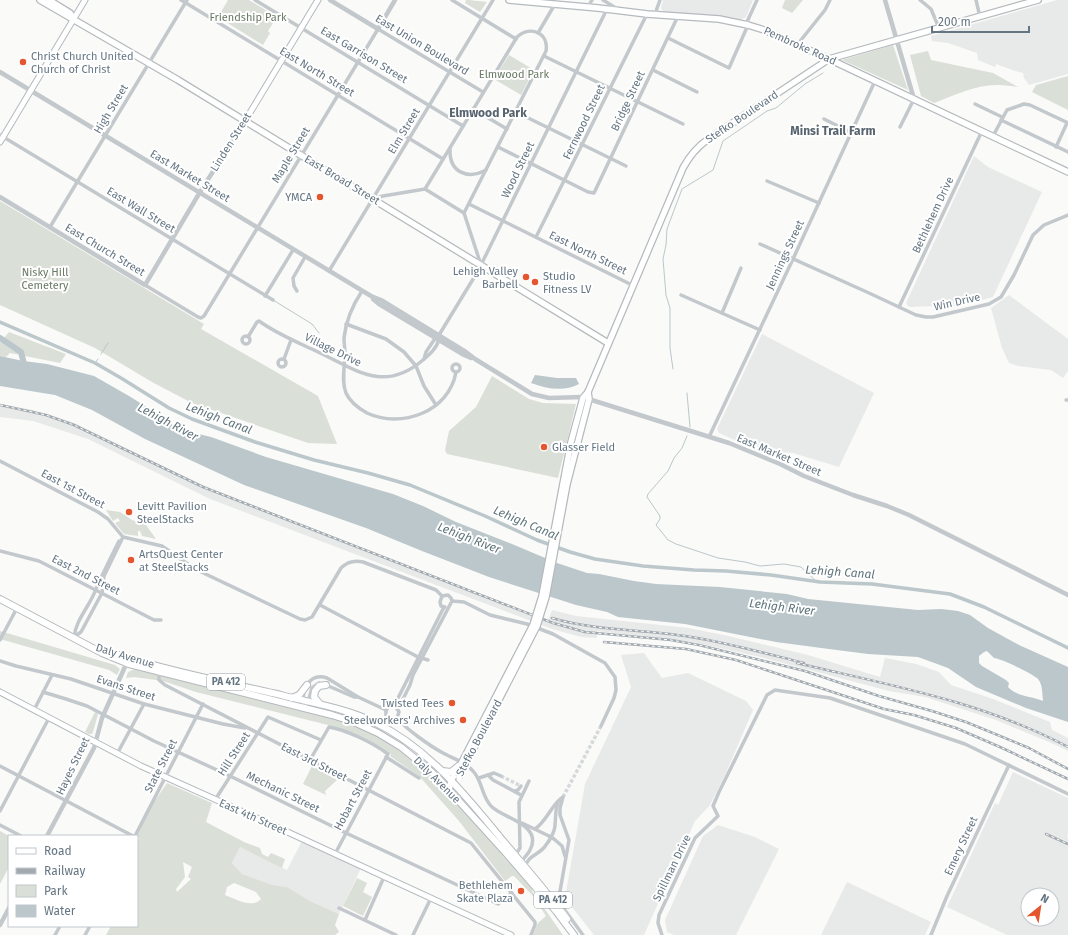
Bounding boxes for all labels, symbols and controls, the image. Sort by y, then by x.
scale bar [932,8,1029,34]
park label: Friendship Park [209,11,287,24]
street label: East Union Boulevard [373,12,471,78]
text: 200 m [938,15,971,29]
street label: East Garrison Street [318,24,410,86]
street label: Pembroke Road [762,24,838,68]
street label: East North Street [277,45,357,99]
place label: Christ Church United Church of Christ [31,50,134,76]
marker: Christ Church United Church of Christ [18,57,28,67]
park label: Elmwood Park [479,68,550,81]
street label: Bridge Street [608,69,648,133]
street label: High Street [91,82,131,136]
street label: Fernwood Street [560,82,608,162]
street label: Stefko Boulevard [703,88,781,146]
street label: Elm Street [385,106,423,156]
district label: Elmwood Park [449,106,527,120]
street label: Linden Street [208,110,254,174]
district label: Minsi Trail Farm [790,124,876,138]
street label: Maple Street [269,125,313,185]
street label: Wood Street [499,140,537,200]
street label: East Market Street [148,147,232,205]
street label: East Broad Street [302,152,382,208]
street label: Bethlehem Drive [910,175,956,255]
street label: East Wall Street [104,184,178,236]
place label: YMCA [285,191,313,204]
marker: YMCA [315,192,325,202]
street label: Jennings Street [763,218,807,292]
street label: East Church Street [63,221,147,279]
street label: East North Street [547,229,629,277]
place label: Lehigh Valley Barbell [453,265,519,291]
park label: Nisky Hill Cemetery [22,266,69,292]
place label: Studio Fitness LV [543,270,592,296]
marker: Lehigh Valley Barbell [521,272,531,282]
marker: Studio Fitness LV [530,277,540,287]
street label: Win Drive [932,290,982,314]
street label: Village Drive [302,331,364,369]
water label: Lehigh Canal [184,399,254,437]
water label: Lehigh River [135,400,201,444]
street label: East Market Street [735,431,823,479]
place label: Glasser Field [552,441,615,454]
marker: Glasser Field [539,442,549,452]
street label: East 1st Street [39,467,107,511]
place label: Levitt Pavilion SteelStacks [137,500,207,526]
water label: Lehigh Canal [491,503,561,543]
marker: Levitt Pavilion SteelStacks [124,507,134,517]
water label: Lehigh River [436,520,503,557]
place label: ArtsQuest Center at SteelStacks [139,548,224,574]
street label: East 2nd Street [50,552,122,598]
marker: ArtsQuest Center at SteelStacks [126,555,136,565]
water label: Lehigh Canal [805,563,875,581]
water label: Lehigh River [748,596,816,618]
street label: Daly Avenue [94,641,156,671]
street label: Evans Street [95,672,157,704]
road number: PA 412 [207,674,245,690]
place label: Twisted Tees [381,697,444,710]
marker: Twisted Tees [447,698,457,708]
street label: Stefko Boulevard [453,698,505,778]
place label: Steelworkers' Archives [344,714,455,727]
marker: Steelworkers' Archives [458,715,468,725]
street label: Hill Street [215,730,253,778]
street label: Hayes Street [53,735,93,797]
street label: State Street [142,737,180,795]
street label: East 3rd Street [279,740,349,784]
street label: Daly Avenue [411,754,463,806]
street label: Hobart Street [331,767,375,833]
street label: Mechanic Street [244,769,322,815]
street label: East 4th Street [217,796,289,838]
street label: Emery Street [942,814,980,878]
street label: Spillman Drive [650,832,694,904]
legend [8,835,138,927]
text: Road [44,844,72,858]
text: Railway [44,864,85,878]
place label: Bethlehem Skate Plaza [457,879,513,905]
text: Park [44,884,68,898]
marker: Bethlehem Skate Plaza [516,886,526,896]
north arrow [1020,887,1060,927]
text: N [1038,891,1051,906]
road number: PA 412 [534,892,572,908]
text: Water [44,904,76,918]

